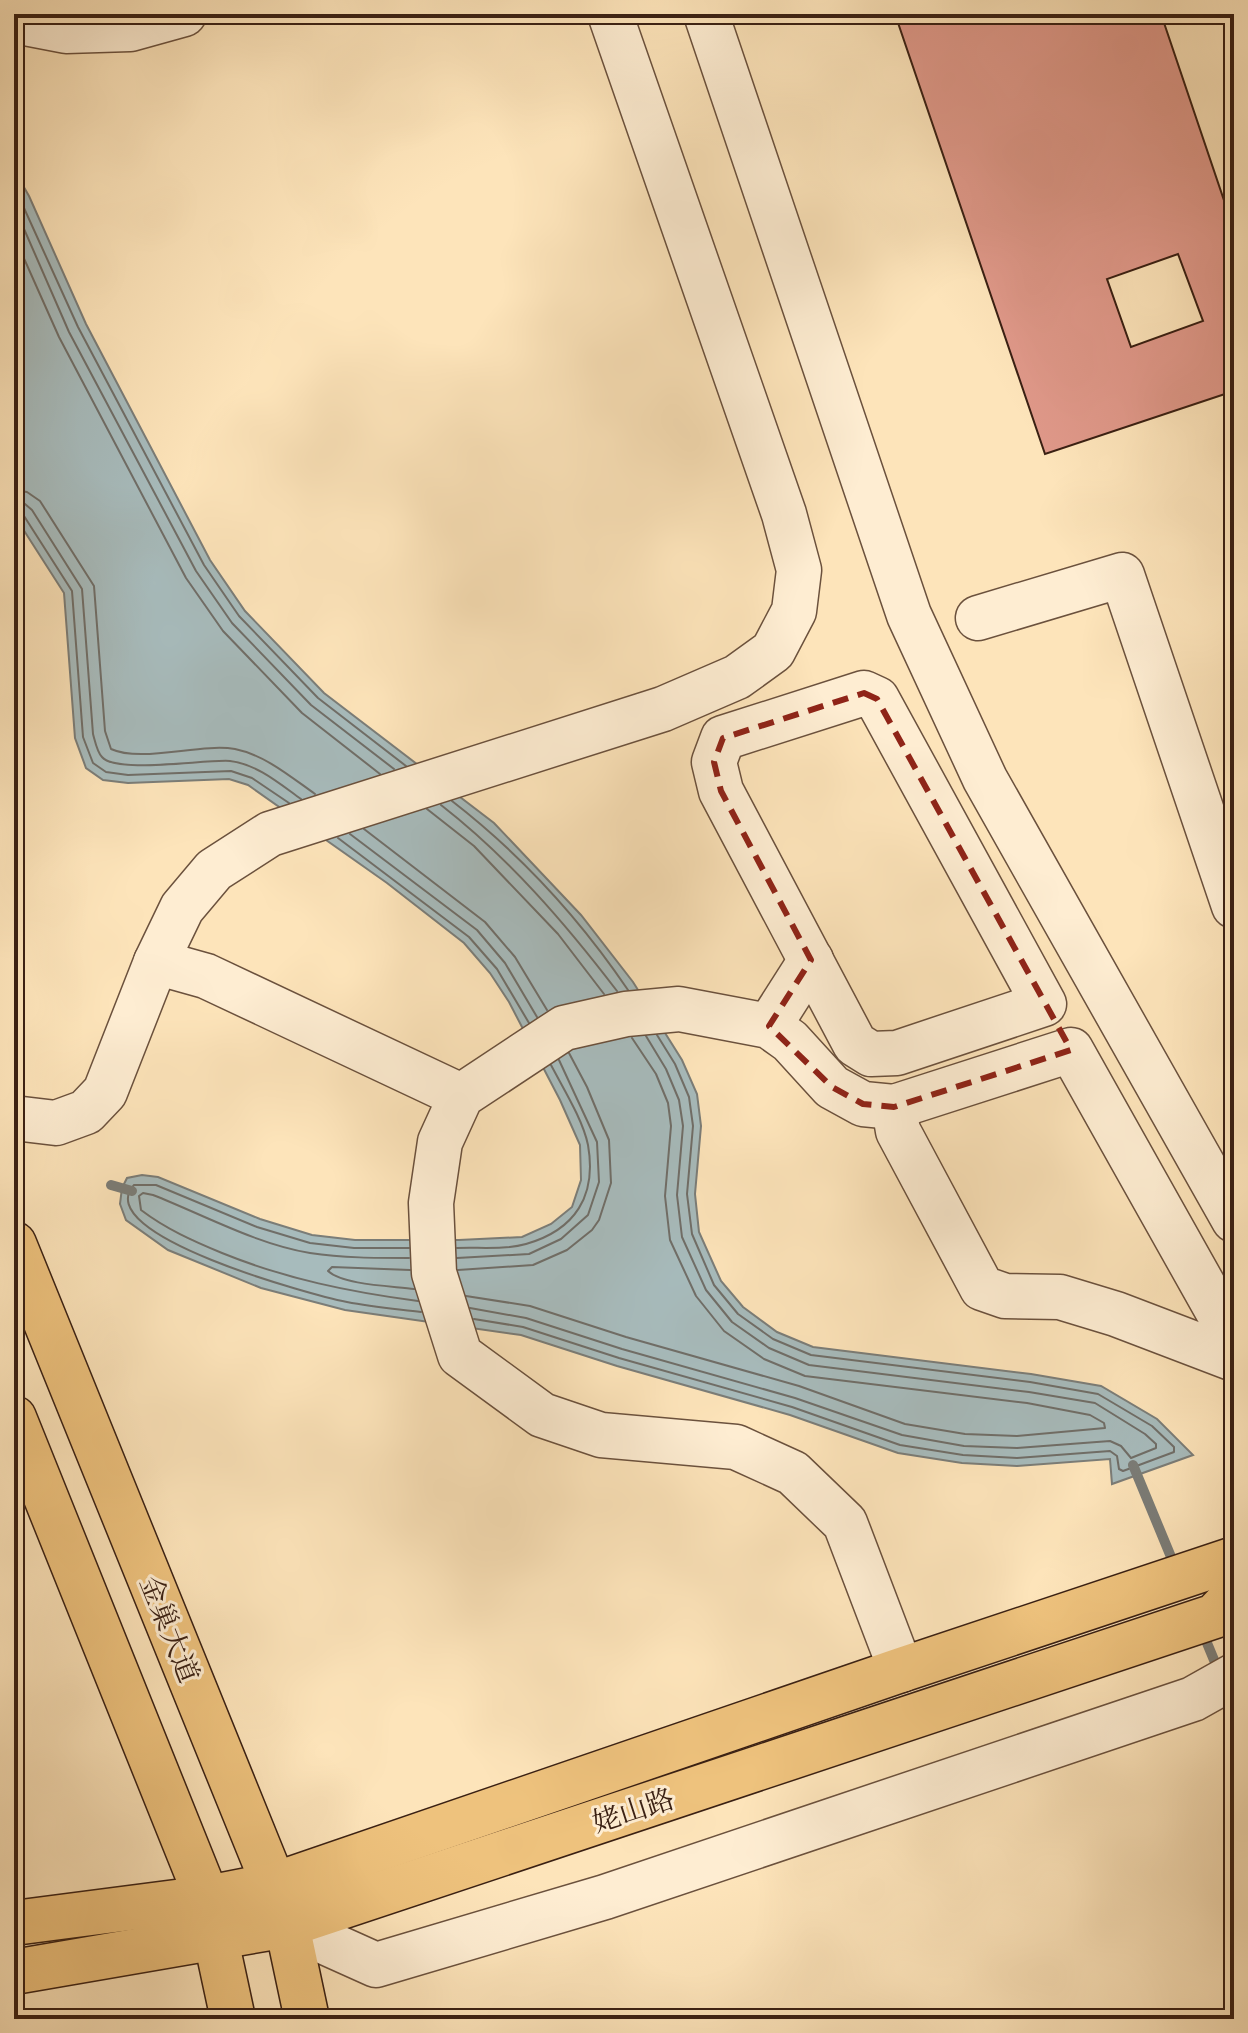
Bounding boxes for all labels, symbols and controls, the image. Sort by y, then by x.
street label: 金巢大道 [131,1571,206,1688]
street label: 姥山路 [588,1782,679,1841]

